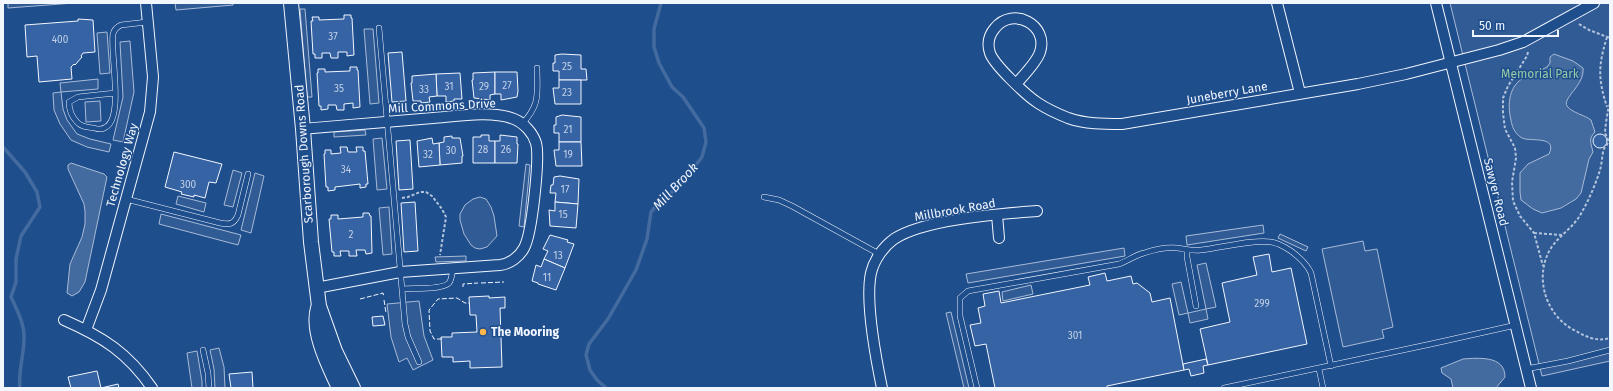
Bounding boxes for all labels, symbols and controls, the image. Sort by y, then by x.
scale bar [1473,12,1558,38]
text: 50 m [1479,19,1505,33]
house number: 37 [328,31,338,43]
house number: 400 [52,34,69,46]
house number: 25 [562,61,572,73]
park label: Memorial Park [1501,67,1580,81]
street label: Juneberry Lane [1185,79,1269,107]
house number: 27 [502,80,512,92]
house number: 31 [444,81,454,93]
house number: 29 [479,81,489,93]
house number: 35 [334,83,344,95]
street label: Scarborough Downs Road [292,84,316,224]
house number: 33 [419,84,429,96]
house number: 23 [562,87,572,99]
street label: Mill Commons Drive [388,96,496,116]
street label: Technology Way [103,121,141,209]
house number: 21 [563,124,573,136]
house number: 28 [478,144,489,156]
house number: 26 [501,144,511,156]
house number: 30 [446,145,457,157]
house number: 32 [423,149,433,161]
house number: 19 [563,149,573,161]
street label: Sawyer Road [1481,157,1511,227]
water label: Mill Brook [650,160,701,213]
house number: 34 [341,164,352,176]
house number: 300 [180,179,196,191]
house number: 17 [561,184,570,196]
street label: Millbrook Road [913,196,997,224]
house number: 15 [558,209,568,221]
house number: 2 [349,229,354,241]
house number: 13 [553,250,563,262]
house number: 11 [543,272,551,284]
house number: 299 [1254,298,1270,310]
place label: The Mooring [491,325,559,339]
marker: The Mooring [478,327,488,337]
house number: 301 [1068,330,1082,342]

